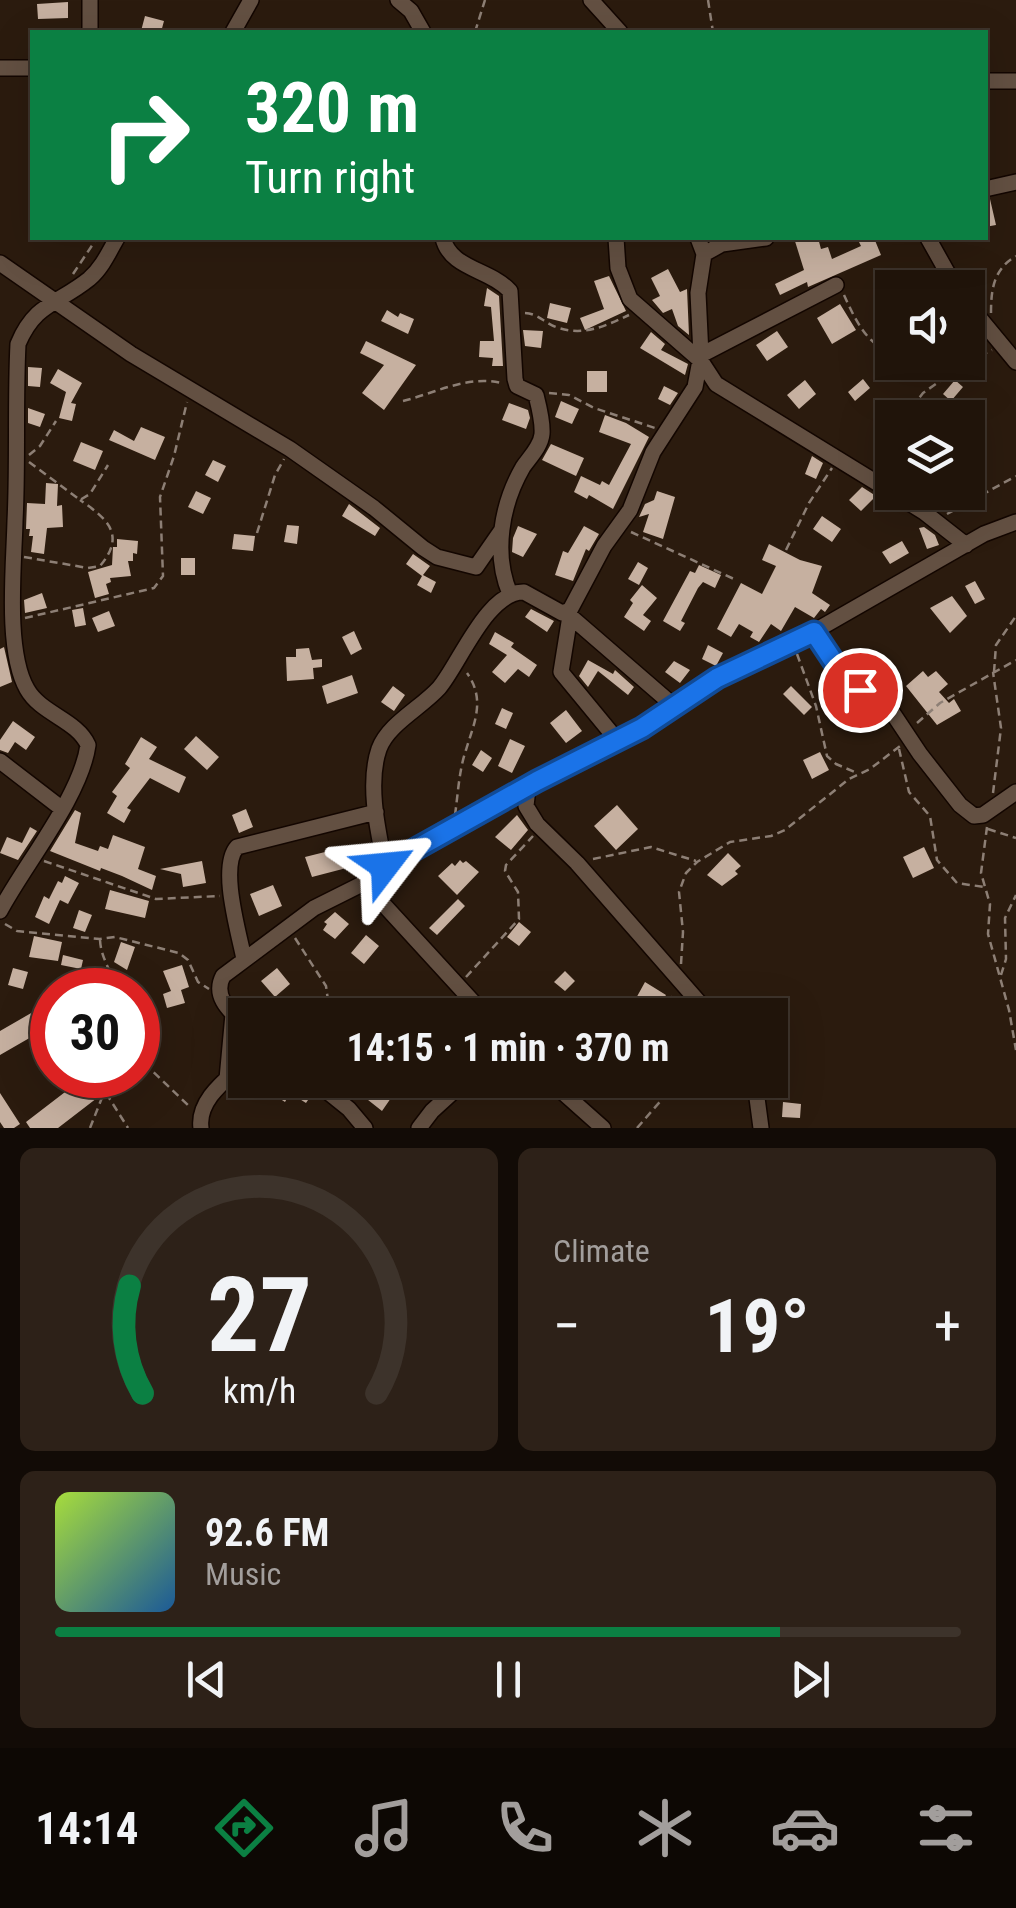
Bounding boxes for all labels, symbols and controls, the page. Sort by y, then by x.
text: 320 m [245,67,419,149]
icon: right [80,70,210,200]
text: Turn right [245,151,415,204]
map controls [875,270,985,510]
button: sound [875,270,985,380]
button: layers [875,400,985,510]
pin [818,648,903,733]
icon: arrive [833,663,888,718]
position arrow [333,814,437,918]
speed limit sign: 30 [30,968,160,1098]
text: 14:15 · 1 min · 370 m [347,1026,669,1070]
text: Climate [553,1232,650,1270]
text: 27 [206,1255,312,1376]
text: 19° [705,1282,810,1370]
text: − [553,1294,581,1358]
text: + [934,1294,961,1358]
text: km/h [222,1370,296,1412]
text: 92.6 FM [205,1511,329,1555]
text: Music [205,1555,281,1593]
icon: previous [179,1652,234,1707]
icon: pause [481,1652,536,1707]
icon: next [783,1652,838,1707]
icon: directions [209,1793,279,1863]
icon: music [349,1793,419,1863]
icon: phone [490,1793,560,1863]
icon: climate [630,1793,700,1863]
icon: car [770,1793,840,1863]
icon: filters [911,1793,981,1863]
text: 14:14 [35,1802,138,1855]

